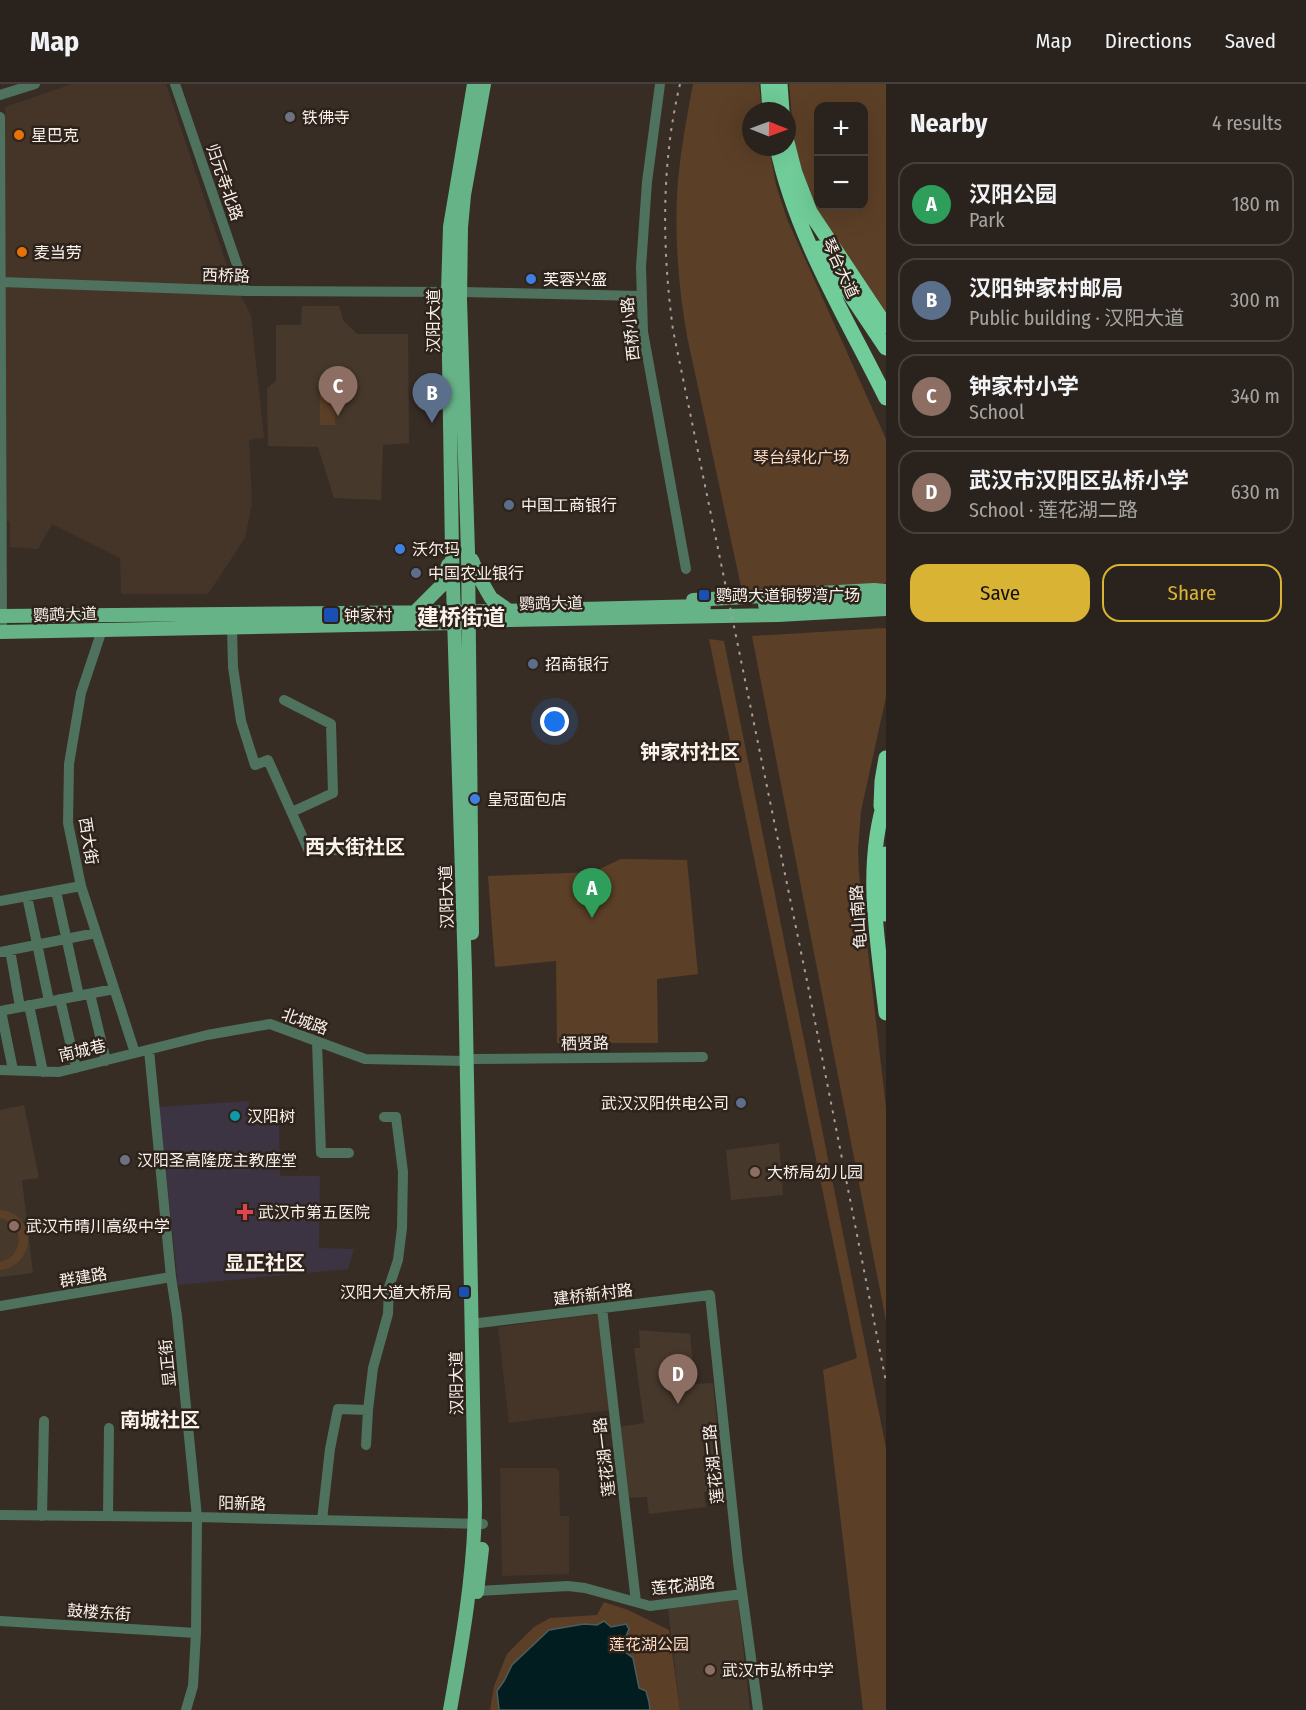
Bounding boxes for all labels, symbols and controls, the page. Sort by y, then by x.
text: Map [30,25,79,58]
text: Map [1035,28,1072,54]
text: Directions [1105,28,1192,54]
text: Saved [1225,28,1276,54]
north arrow [742,102,796,156]
map controls [814,102,868,210]
button: + [814,102,868,156]
place label: 铁佛寺 [302,108,350,127]
text: Nearby [910,108,987,139]
marker: 铁佛寺 [283,110,297,124]
text: 4 results [1212,111,1282,135]
place label: 星巴克 [31,126,79,145]
marker: 星巴克 [12,128,26,142]
street label: 归元寺北路 [203,141,247,223]
button: − [814,156,868,210]
text: 汉阳公园 [969,181,1057,208]
text: A [926,192,937,216]
text: 180 m [1232,192,1280,216]
text: Park [969,208,1005,232]
street label: 琴台大道 [818,235,863,301]
place label: 麦当劳 [34,243,82,262]
marker: 麦当劳 [15,245,29,259]
street label: 西桥路 [202,265,250,286]
place label: 芙蓉兴盛 [543,270,607,289]
marker: 芙蓉兴盛 [524,272,538,286]
text: 汉阳钟家村邮局 [969,275,1123,302]
text: B [926,288,937,312]
text: 300 m [1230,288,1280,312]
street label: 汉阳大道 [424,289,443,353]
street label: 西桥小路 [618,296,643,362]
text: Public building · 汉阳大道 [969,306,1184,330]
pin: C [318,366,358,416]
text: 钟家村小学 [969,373,1079,400]
pin: B [412,374,452,423]
text: C [926,384,937,408]
text: 340 m [1231,384,1280,408]
text: School [969,400,1024,424]
park label: 琴台绿化广场 [753,448,849,467]
text: 武汉市汉阳区弘桥小学 [969,467,1189,494]
text: D [926,480,937,504]
text: 630 m [1231,480,1280,504]
place label: 中国工商银行 [521,496,617,515]
marker: 中国工商银行 [502,498,516,512]
text: School · 莲花湖二路 [969,498,1138,522]
place label: 沃尔玛 [412,540,460,559]
marker: 沃尔玛 [393,542,407,556]
place label: 中国农业银行 [428,564,524,583]
button: Save [910,564,1090,622]
button: Share [1102,564,1282,622]
marker: 中国农业银行 [409,566,423,580]
place label: 鹦鹉大道铜锣湾广场 [716,586,860,605]
marker: 鹦鹉大道铜锣湾广场 [697,588,711,602]
street label: 鹦鹉大道 [519,593,583,614]
street label: 鹦鹉大道 [33,604,97,625]
district label: 建桥街道 [417,604,505,631]
marker: 钟家村 [322,606,340,624]
place label: 钟家村 [344,606,392,625]
place label: 招商银行 [545,655,609,674]
marker: 招商银行 [526,657,540,671]
your location [540,707,569,736]
district label: 钟家村社区 [640,740,740,764]
place label: 皇冠面包店 [487,790,567,809]
marker: 皇冠面包店 [468,792,482,806]
street label: 西大街 [75,816,102,866]
district label: 西大街社区 [305,835,405,859]
street label: 汉阳大道 [436,865,457,929]
pin: A [572,868,612,918]
street label: 龟山南路 [847,884,870,950]
street label: 北城路 [279,1004,331,1039]
street label: 栖贤路 [561,1034,609,1053]
street label: 南城巷 [57,1036,108,1065]
place label: 武汉汉阳供电公司 [601,1094,729,1113]
marker: 武汉汉阳供电公司 [734,1096,748,1110]
place label: 汉阳树 [247,1107,295,1126]
marker: 汉阳树 [228,1109,242,1123]
place label: 汉阳圣高隆庞主教座堂 [137,1151,297,1170]
marker: 汉阳圣高隆庞主教座堂 [118,1153,132,1167]
place label: 大桥局幼儿园 [767,1163,863,1182]
marker: 大桥局幼儿园 [748,1165,762,1179]
marker: 武汉市第五医院 [236,1203,254,1221]
place label: 武汉市第五医院 [258,1203,370,1222]
place label: 武汉市晴川高级中学 [26,1217,170,1236]
marker: 武汉市晴川高级中学 [7,1219,21,1233]
district label: 显正社区 [225,1251,305,1275]
street label: 群建路 [58,1264,108,1291]
street label: 建桥新村路 [552,1280,634,1309]
place label: 汉阳大道大桥局 [340,1283,452,1302]
marker: 汉阳大道大桥局 [457,1285,471,1299]
street label: 显正街 [156,1338,179,1388]
street label: 汉阳大道 [446,1351,467,1415]
pin: D [658,1354,698,1404]
district label: 南城社区 [120,1408,200,1432]
street label: 莲花湖一路 [590,1416,619,1498]
street label: 莲花湖二路 [700,1423,727,1505]
street label: 阳新路 [218,1494,266,1513]
street label: 莲花湖路 [650,1573,716,1598]
street label: 鼓楼东街 [66,1601,132,1624]
park label: 莲花湖公园 [609,1635,689,1654]
place label: 武汉市弘桥中学 [722,1661,834,1680]
marker: 武汉市弘桥中学 [703,1663,717,1677]

